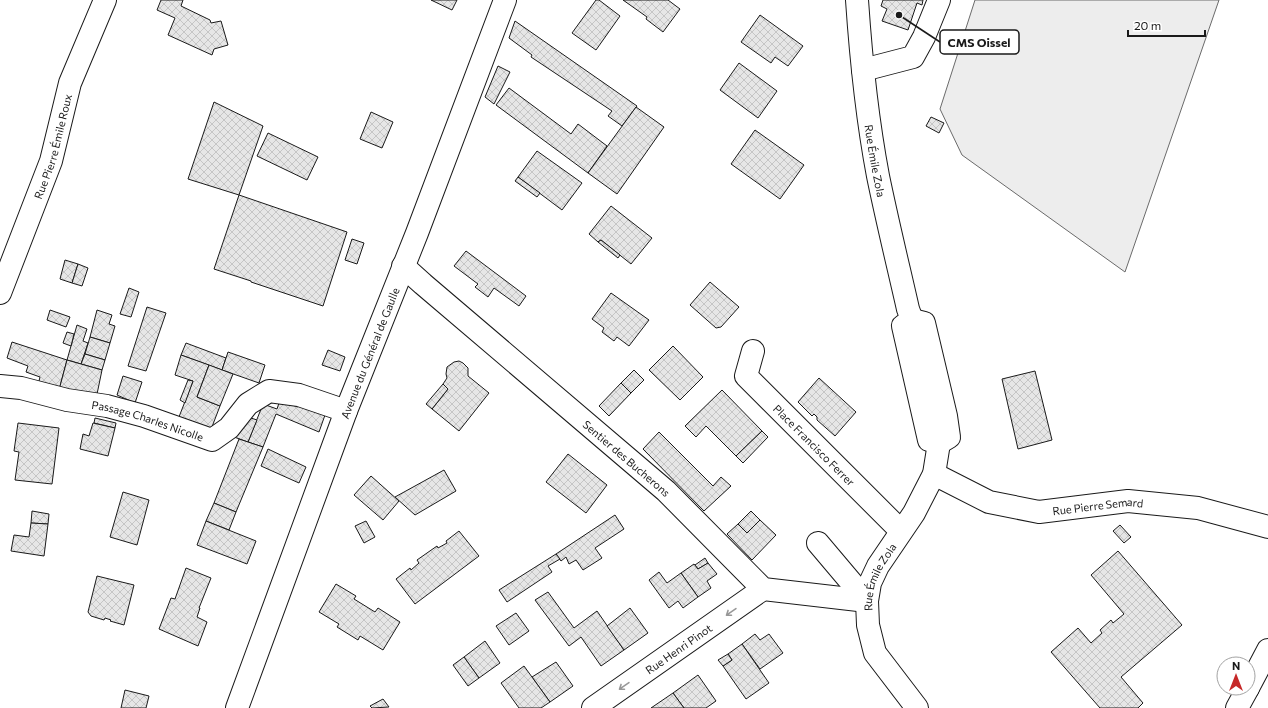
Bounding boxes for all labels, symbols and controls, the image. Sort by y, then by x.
scale bar [1128,12,1205,38]
text: 20 m [1134,18,1161,32]
callout: CMS Oissel [940,30,1019,54]
text: CMS Oissel [947,35,1011,49]
street label: Rue Pierre Émile Roux [31,92,74,201]
street label: Rue Émile Zola [863,124,889,198]
street label: Avenue du Général de Gaulle [337,285,401,420]
street label: Passage Charles Nicolle [91,397,206,443]
street label: Place Francisco Ferrer [771,401,858,488]
street label: Sentier des Bucherons [581,417,674,499]
street label: Rue Pierre Semard [1052,494,1144,517]
street label: Rue Émile Zola [860,540,898,611]
one-way arrow [725,608,736,616]
street label: Rue Henri Pinot [642,620,714,676]
north arrow [1216,656,1256,696]
text: N [1232,659,1240,672]
one-way arrow [619,682,630,690]

